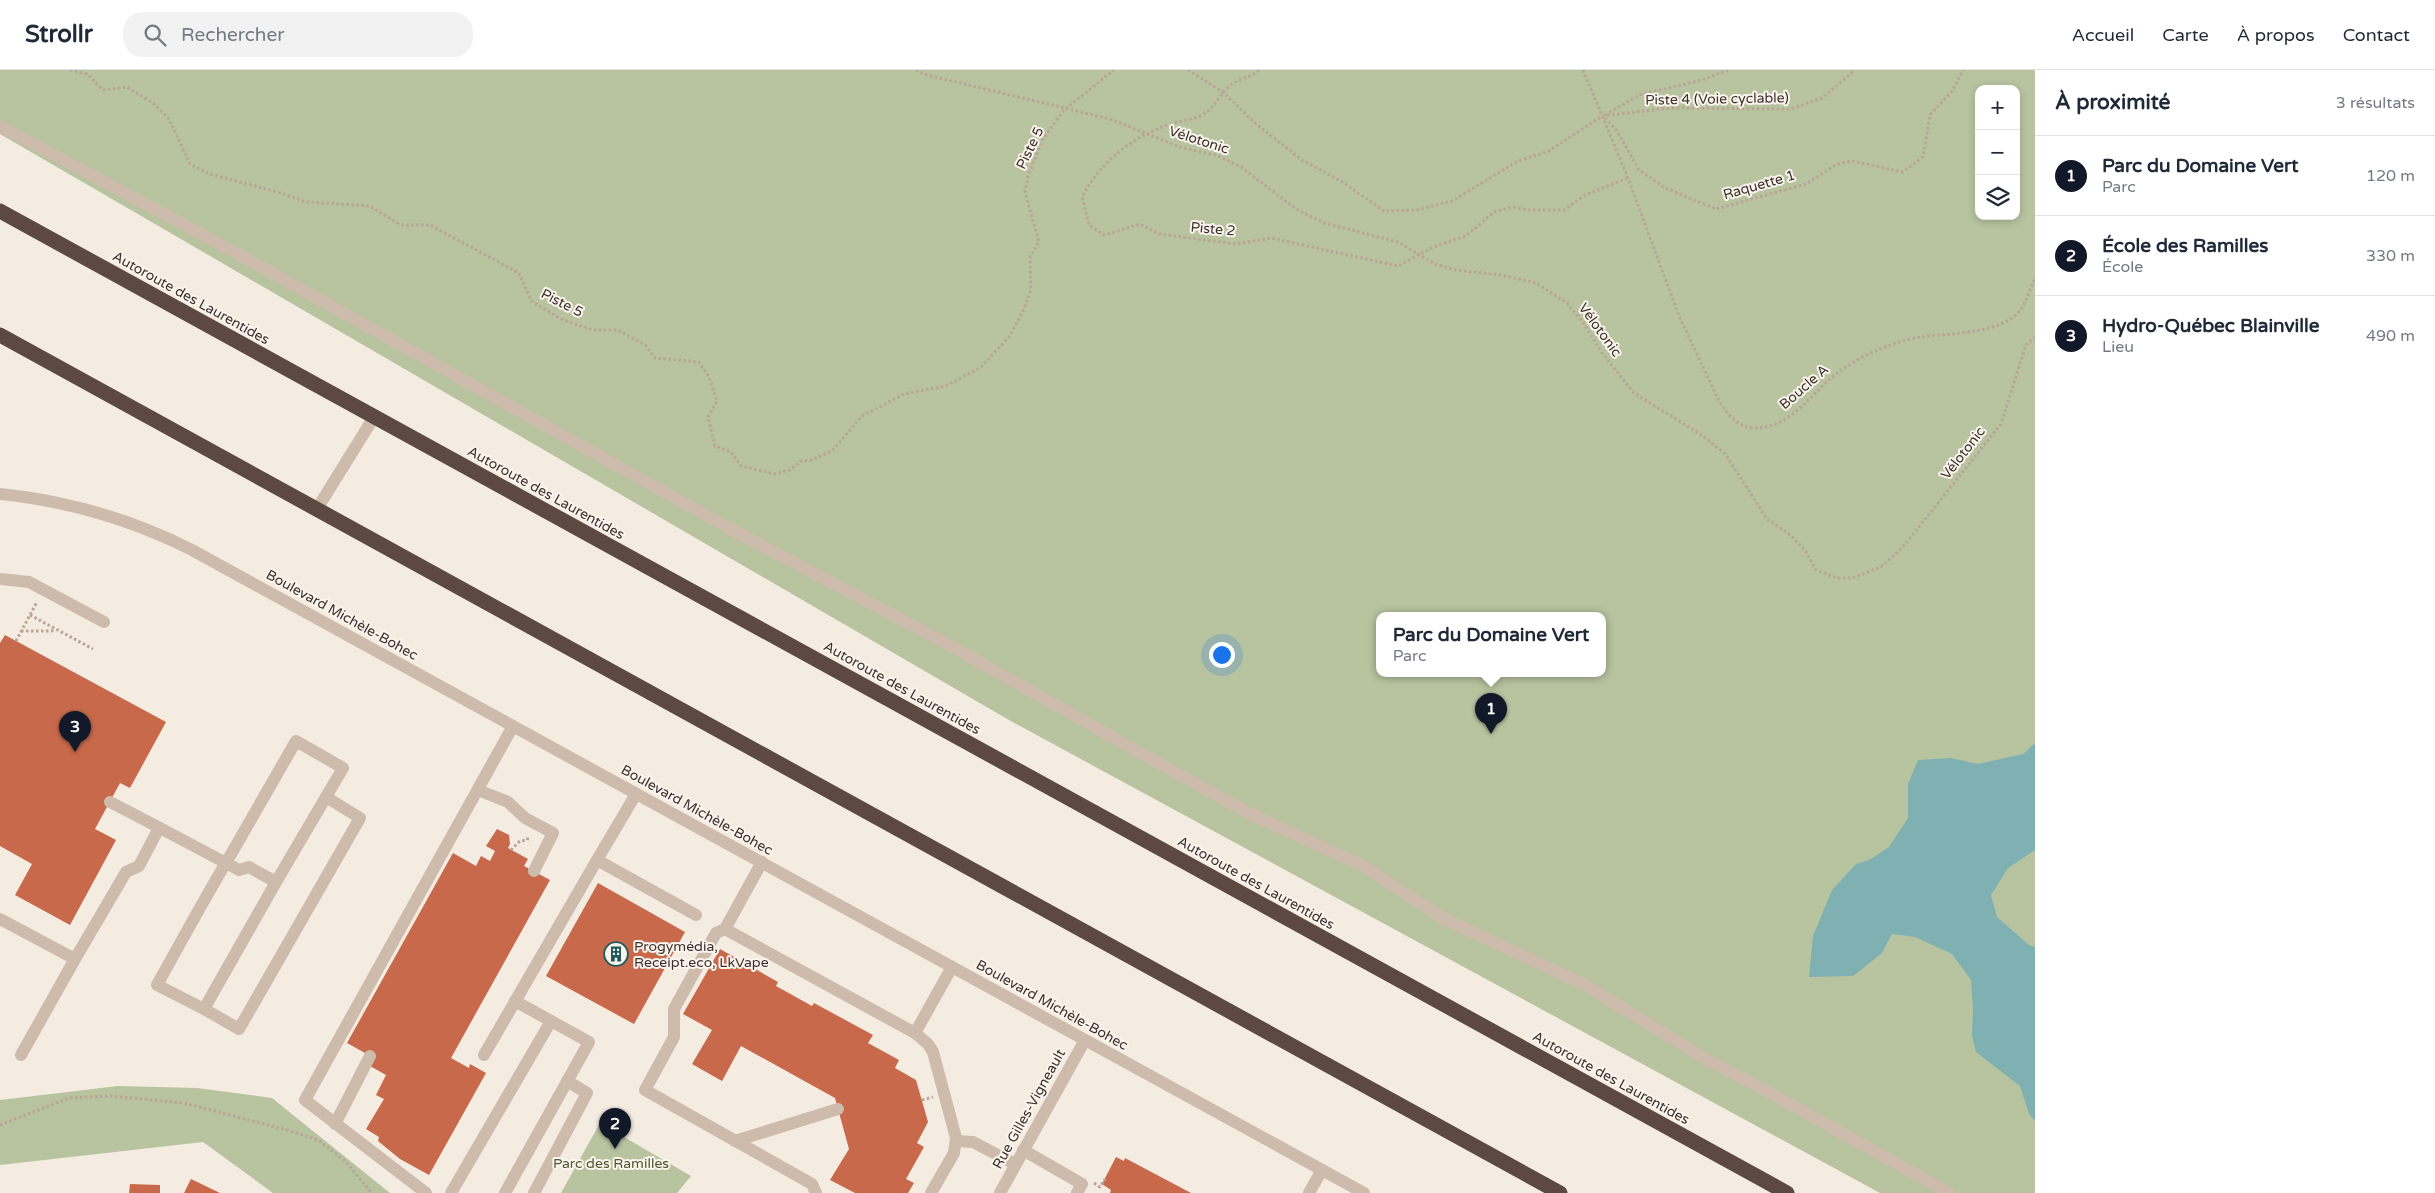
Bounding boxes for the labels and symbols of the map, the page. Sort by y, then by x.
street label: Piste 4 (Voie cyclable) [1645,89,1789,109]
street label: Vélotonic [1167,122,1231,158]
street label: Piste 5 [1012,124,1048,172]
street label: Raquette 1 [1721,167,1797,203]
street label: Piste 2 [1190,219,1236,239]
street label: Autoroute des Laurentides [110,248,273,348]
street label: Piste 5 [538,285,586,321]
street label: Vélotonic [1575,300,1625,360]
street label: Boucle A [1776,361,1832,413]
street label: Vélotonic [1937,423,1989,483]
street label: Autoroute des Laurentides [465,443,628,543]
street label: Boulevard Michèle-Bohec [263,566,421,664]
street label: Autoroute des Laurentides [821,638,984,738]
your location [1209,642,1235,668]
pin: 1 [1475,693,1507,734]
pin: 3 [59,711,91,752]
street label: Boulevard Michèle-Bohec [618,761,776,859]
street label: Autoroute des Laurentides [1175,833,1338,933]
place label: Progymédia, Receipt.eco, LkVape [634,938,769,971]
building icon: Progymédia, Receipt.eco, LkVape [603,941,629,967]
street label: Boulevard Michèle-Bohec [973,956,1131,1054]
street label: Autoroute des Laurentides [1530,1028,1693,1128]
street label: Rue Gilles-Vigneault [989,1045,1069,1172]
pin: 2 [599,1108,631,1149]
park label: Parc des Ramilles [553,1155,669,1172]

